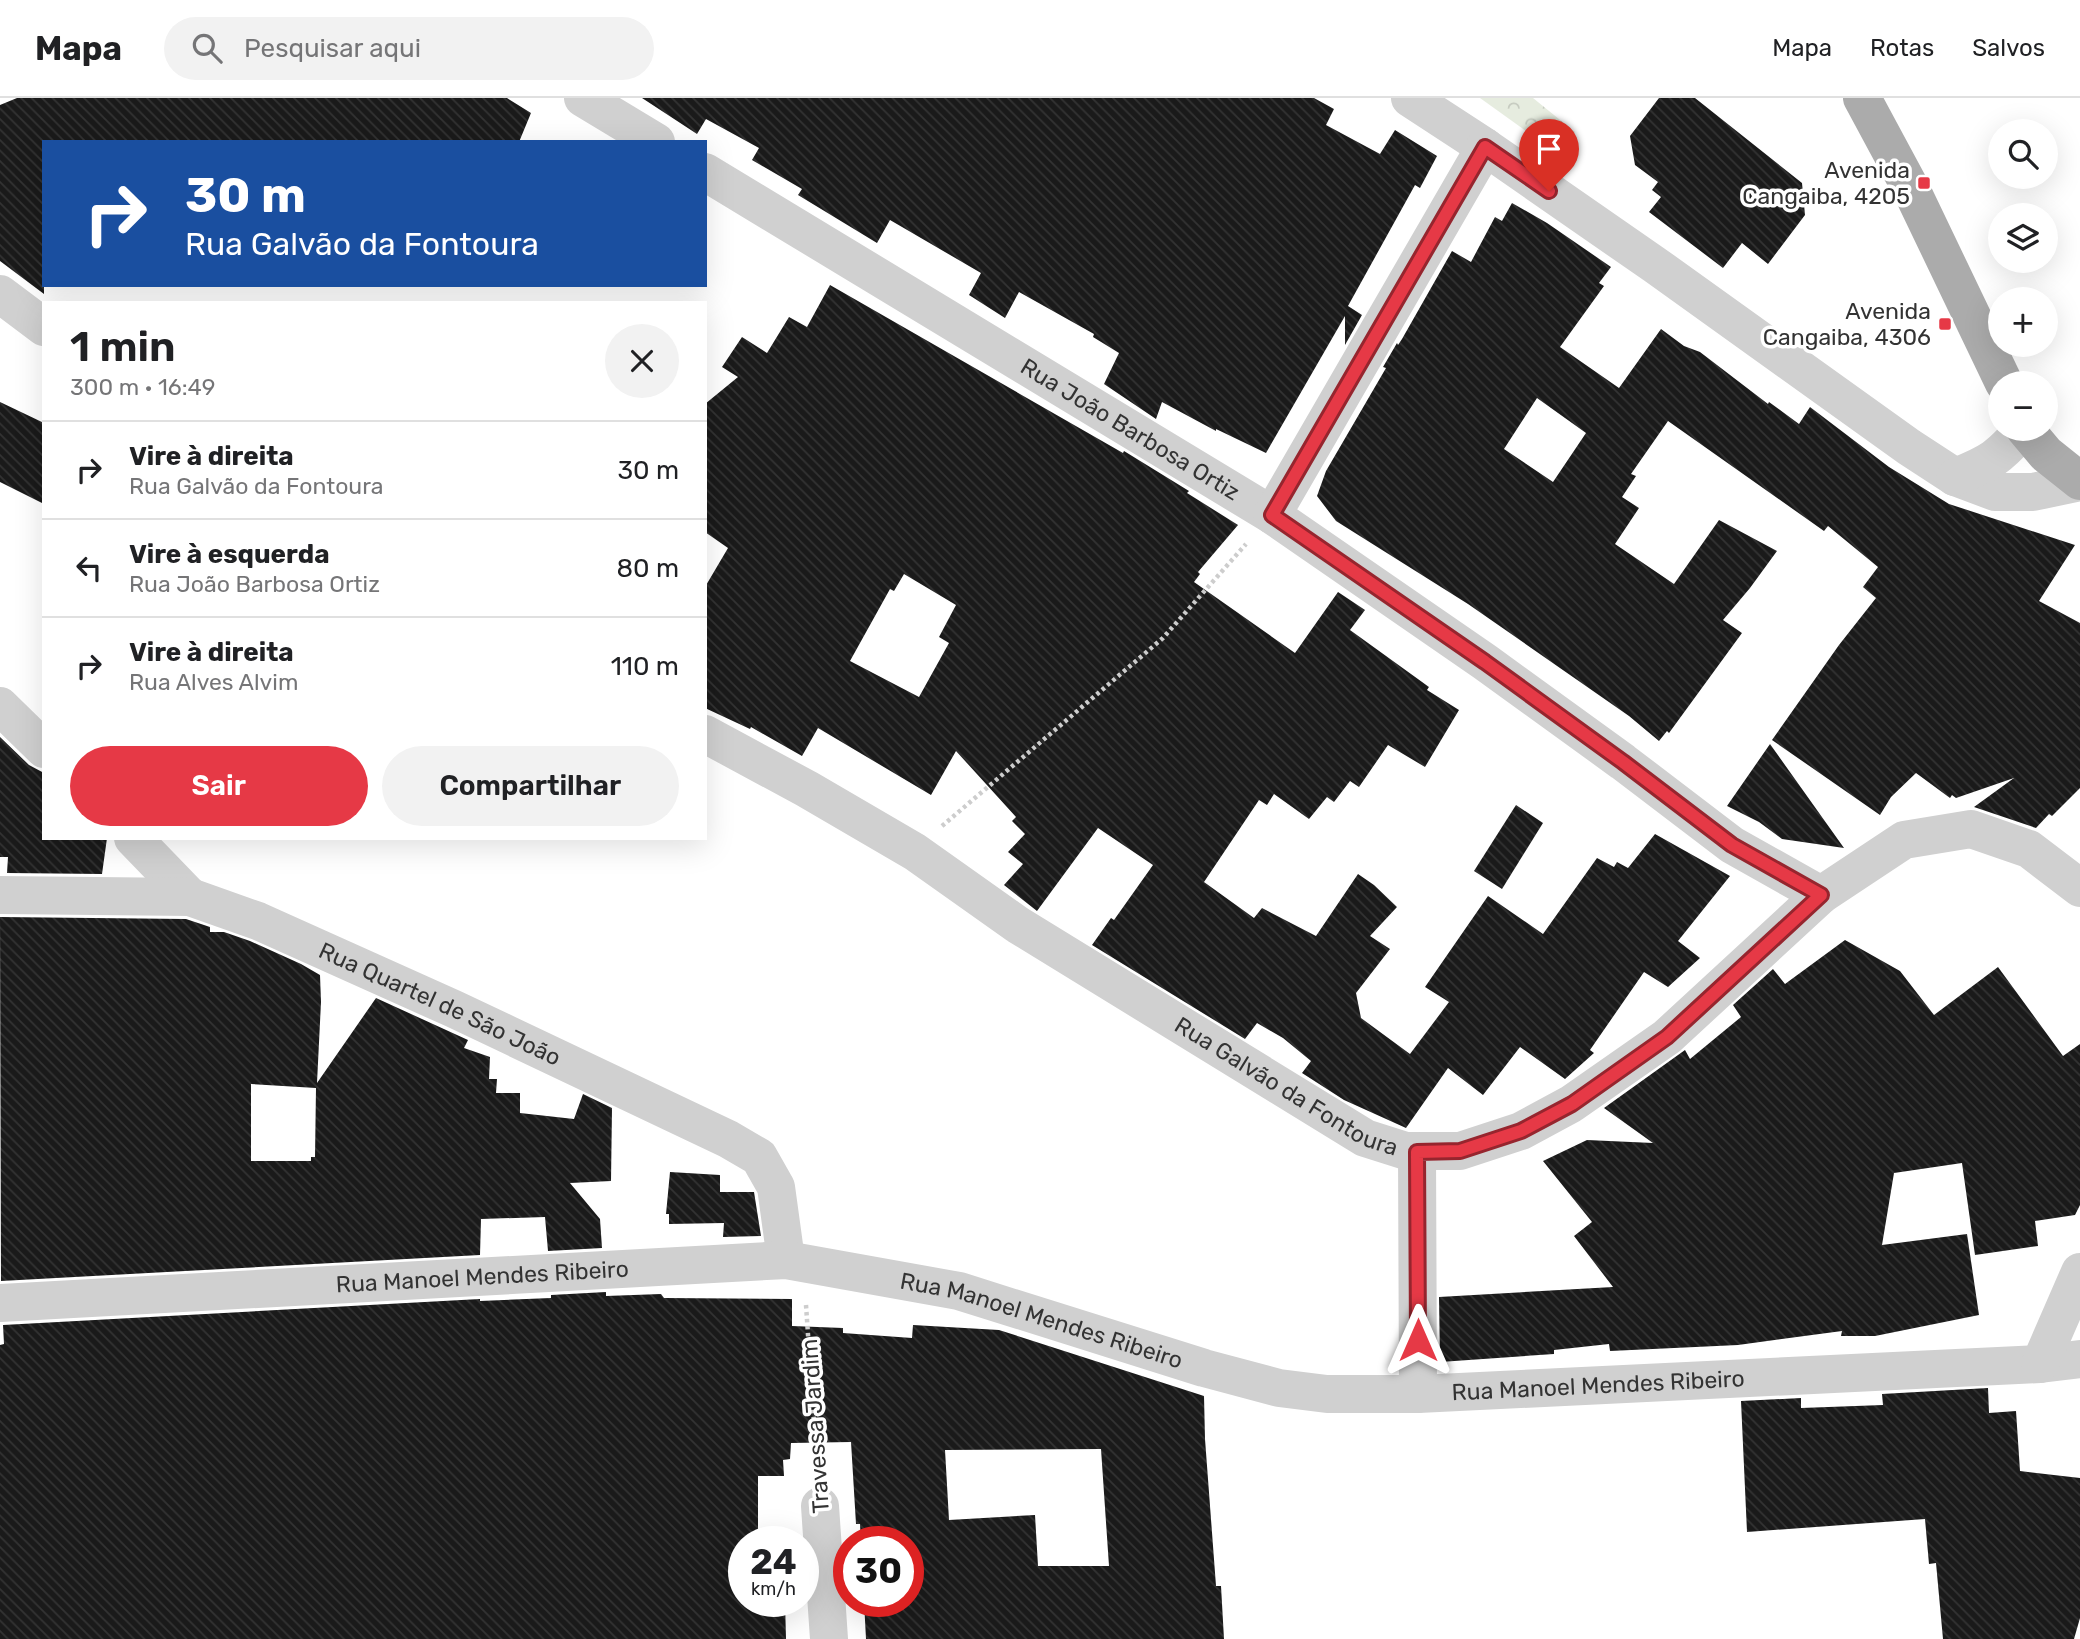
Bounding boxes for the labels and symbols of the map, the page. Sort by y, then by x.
pin [1519,119,1579,191]
place label: Avenida Cangaiba, 4205 [1742,156,1910,210]
marker: Avenida Cangaiba, 4205 [1916,175,1932,191]
place label: Avenida Cangaiba, 4306 [1763,297,1931,351]
marker: Avenida Cangaiba, 4306 [1937,316,1953,332]
street label: Rua João Barbosa Ortiz [1016,352,1245,506]
street label: Rua Quartel de São João [315,936,565,1072]
street label: Rua Galvão da Fontoura [1170,1011,1402,1162]
street label: Rua Manoel Mendes Ribeiro [335,1255,629,1299]
street label: Rua Manoel Mendes Ribeiro [898,1267,1186,1374]
position arrow [1381,1303,1455,1377]
street label: Travessa Jardim [795,1338,835,1514]
street label: Rua Manoel Mendes Ribeiro [1451,1364,1745,1406]
speed limit sign: 30 [833,1526,924,1617]

